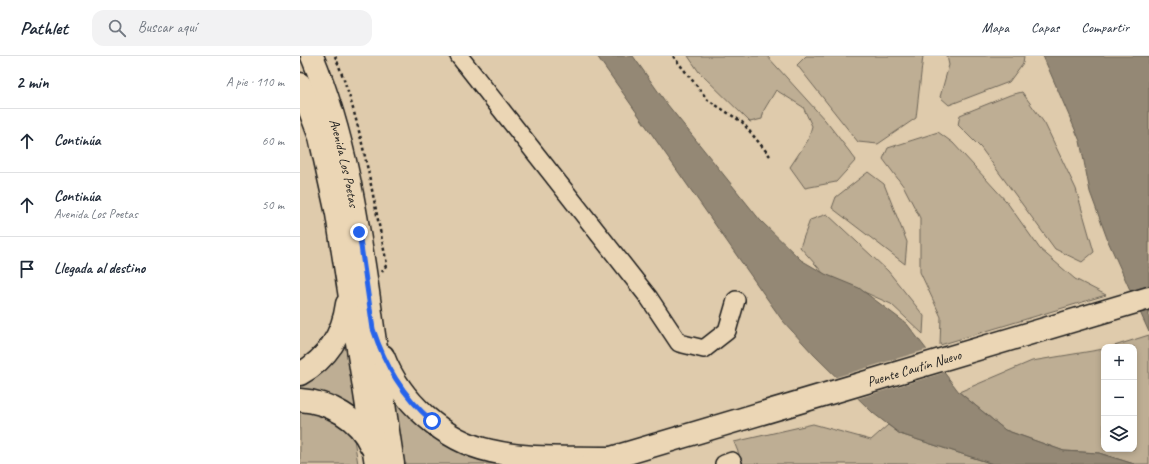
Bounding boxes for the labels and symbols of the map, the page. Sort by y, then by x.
street label: Avenida Los Poetas [325,117,363,210]
route end [350,223,368,241]
street label: Puente Cautín Nuevo [865,346,964,390]
route start [423,412,441,430]

